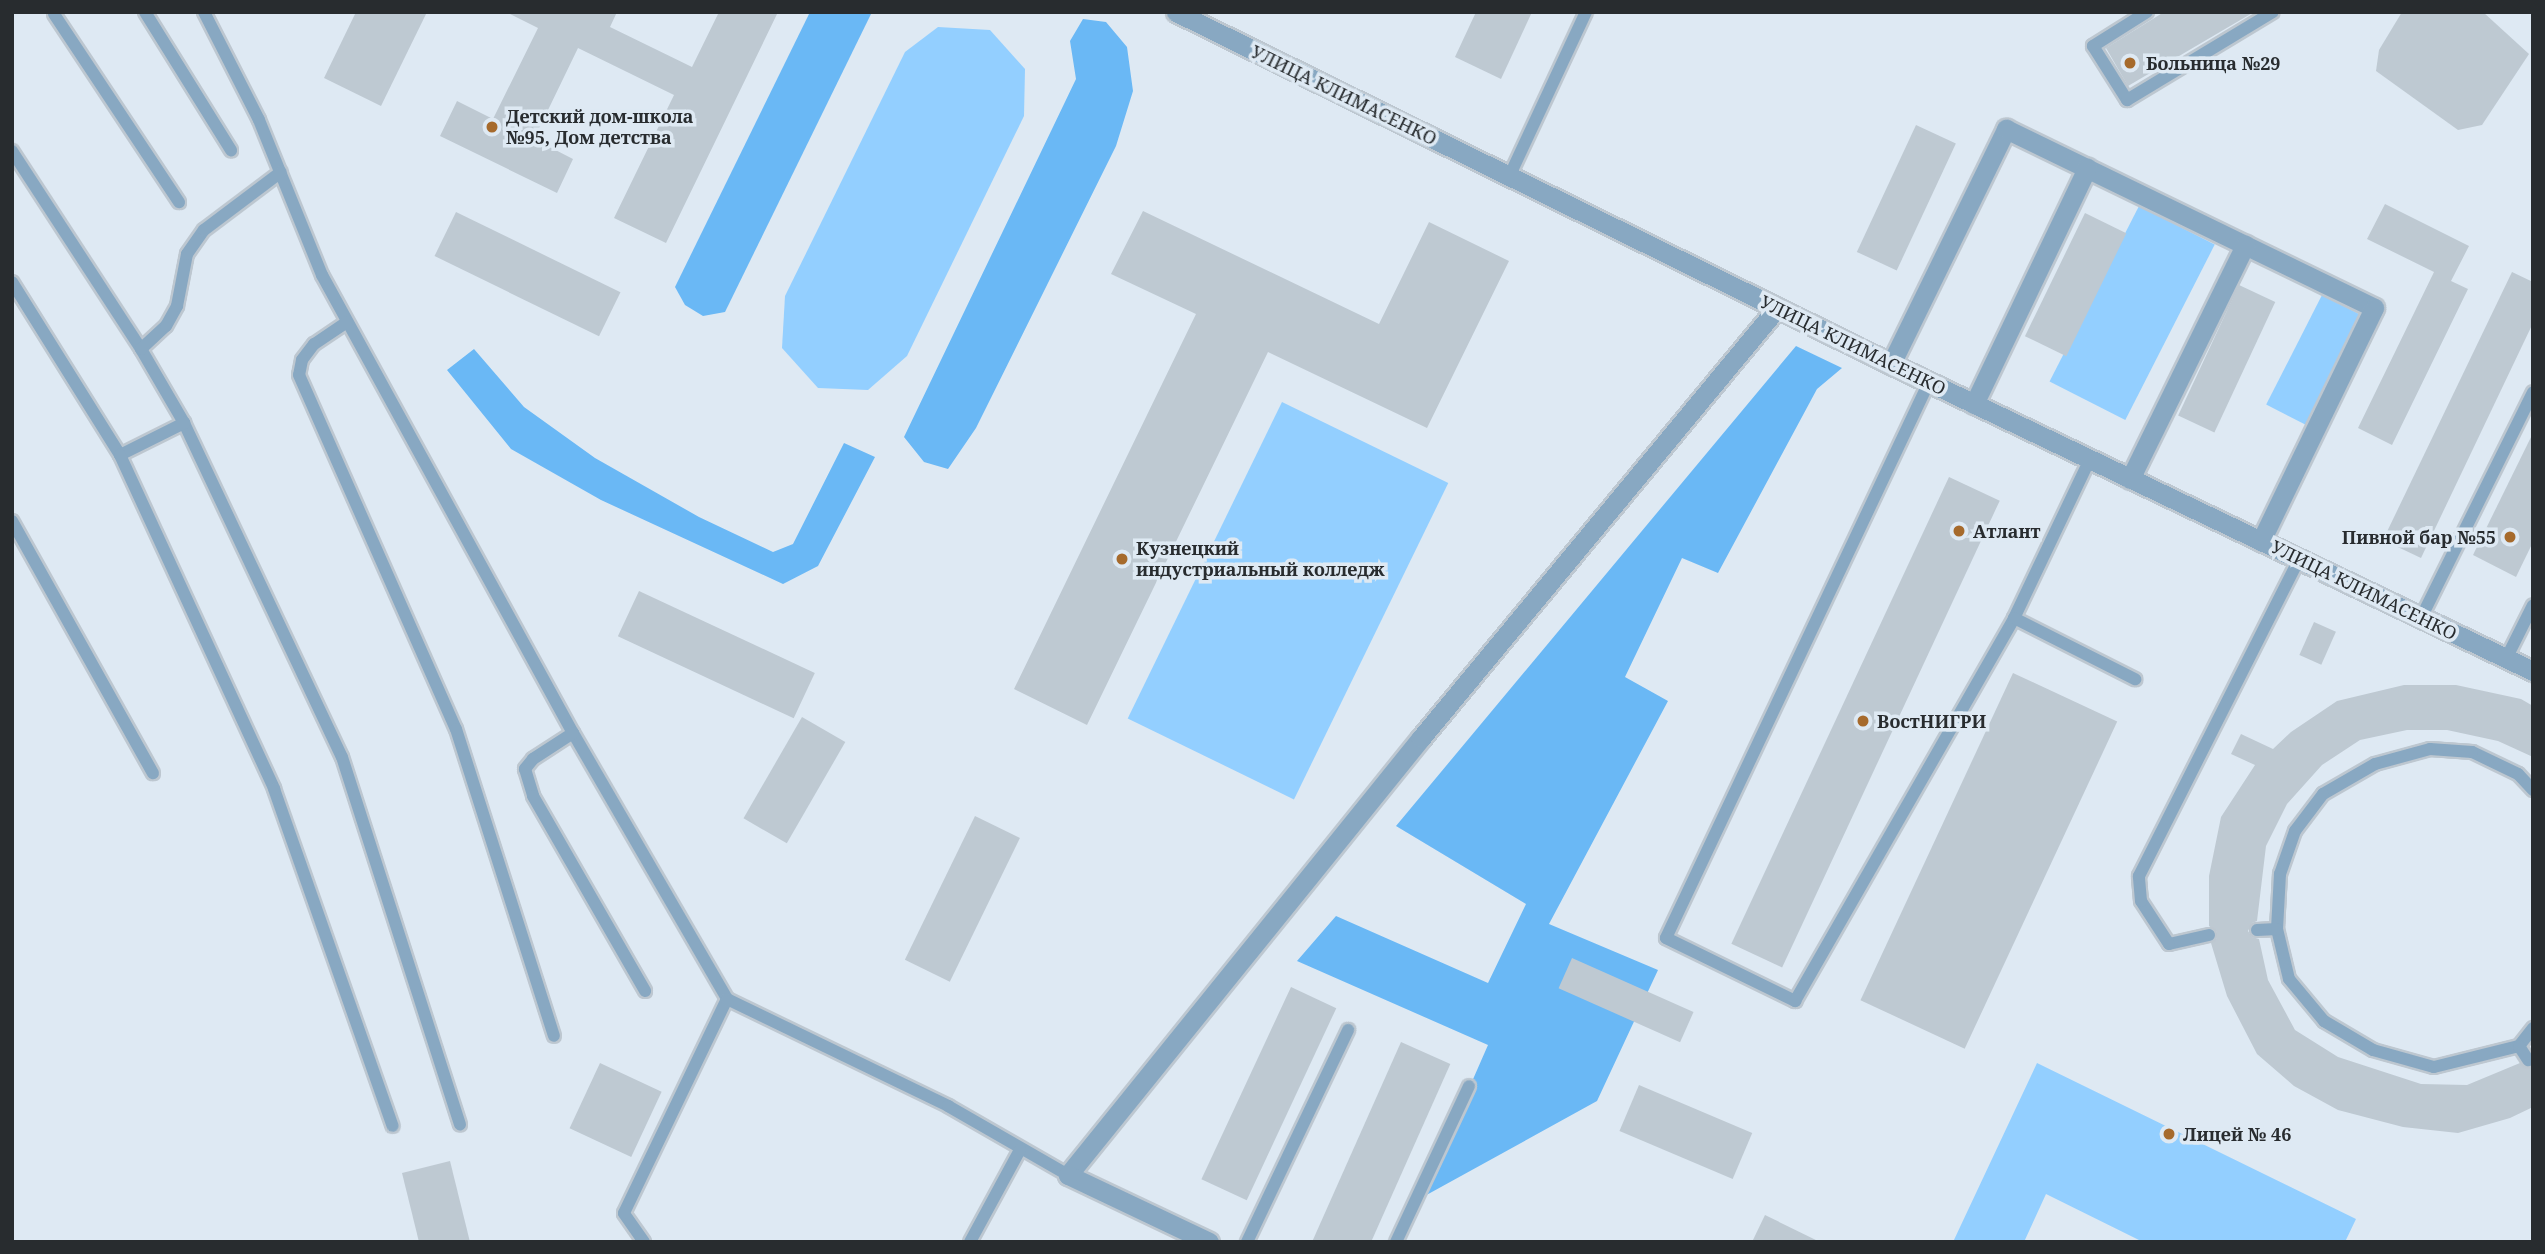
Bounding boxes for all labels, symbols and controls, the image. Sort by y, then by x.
street label: УЛИЦА КЛИМАСЕНКО [1248,41,1440,149]
place label: Больница №29 [2146,52,2280,74]
marker: Больница №29 [2120,53,2140,73]
place label: Детский дом-школа №95, Дом детства [506,106,694,148]
marker: Детский дом-школа №95, Дом детства [484,119,500,135]
street label: УЛИЦА КЛИМАСЕНКО [1757,291,1949,399]
place label: Атлант [1973,520,2041,542]
marker: Атлант [1951,523,1967,539]
place label: Пивной бар №55 [2342,526,2496,548]
marker: Пивной бар №55 [2502,529,2518,545]
street label: УЛИЦА КЛИМАСЕНКО [2268,536,2460,644]
place label: Кузнецкий индустриальный колледж [1136,538,1385,580]
marker: Кузнецкий индустриальный колледж [1114,551,1130,567]
place label: ВостНИГРИ [1877,710,1986,732]
marker: ВостНИГРИ [1855,713,1871,729]
place label: Лицей № 46 [2183,1123,2291,1145]
marker: Лицей № 46 [2161,1126,2177,1142]

